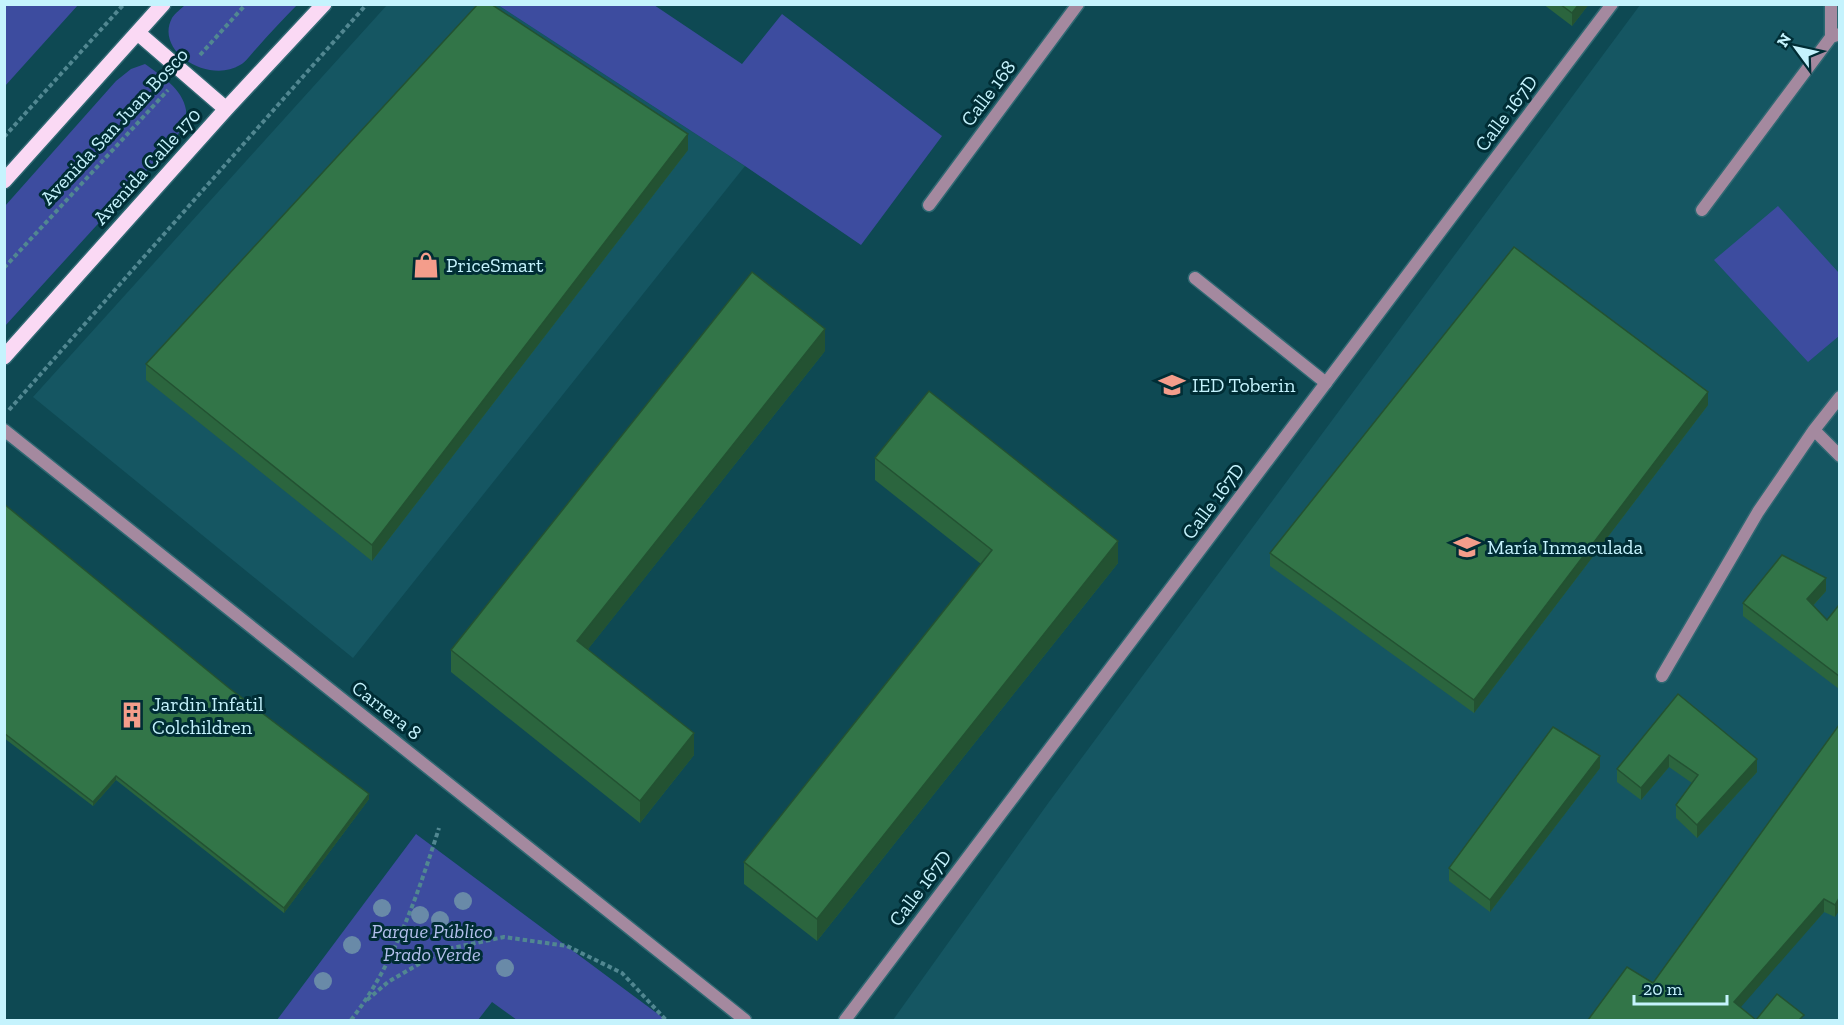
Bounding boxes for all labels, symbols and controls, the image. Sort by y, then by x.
north arrow [1766,18,1826,78]
text: N [1773,30,1795,50]
street label: Avenida San Juan Bosco [35,43,193,209]
street label: Calle 168 [955,55,1021,131]
street label: Calle 167D [1470,70,1542,156]
street label: Avenida Calle 170 [88,103,206,229]
shop icon: PriceSmart [411,250,441,280]
place label: PriceSmart [446,253,544,277]
school or university icon: IED Toberin [1157,370,1187,400]
place label: IED Toberin [1192,373,1296,397]
street label: Calle 167D [1177,458,1249,544]
school or university icon: María Inmaculada [1452,532,1482,562]
place label: María Inmaculada [1487,535,1644,559]
street label: Carrera 8 [347,675,427,745]
place label: Jardin Infatil Colchildren [152,692,264,739]
building icon: Jardin Infatil Colchildren [117,700,147,730]
street label: Calle 167D [884,845,956,931]
park label: Parque Público Prado Verde [371,919,493,966]
scale bar [1634,968,1727,1006]
text: 20 m [1643,978,1683,1000]

